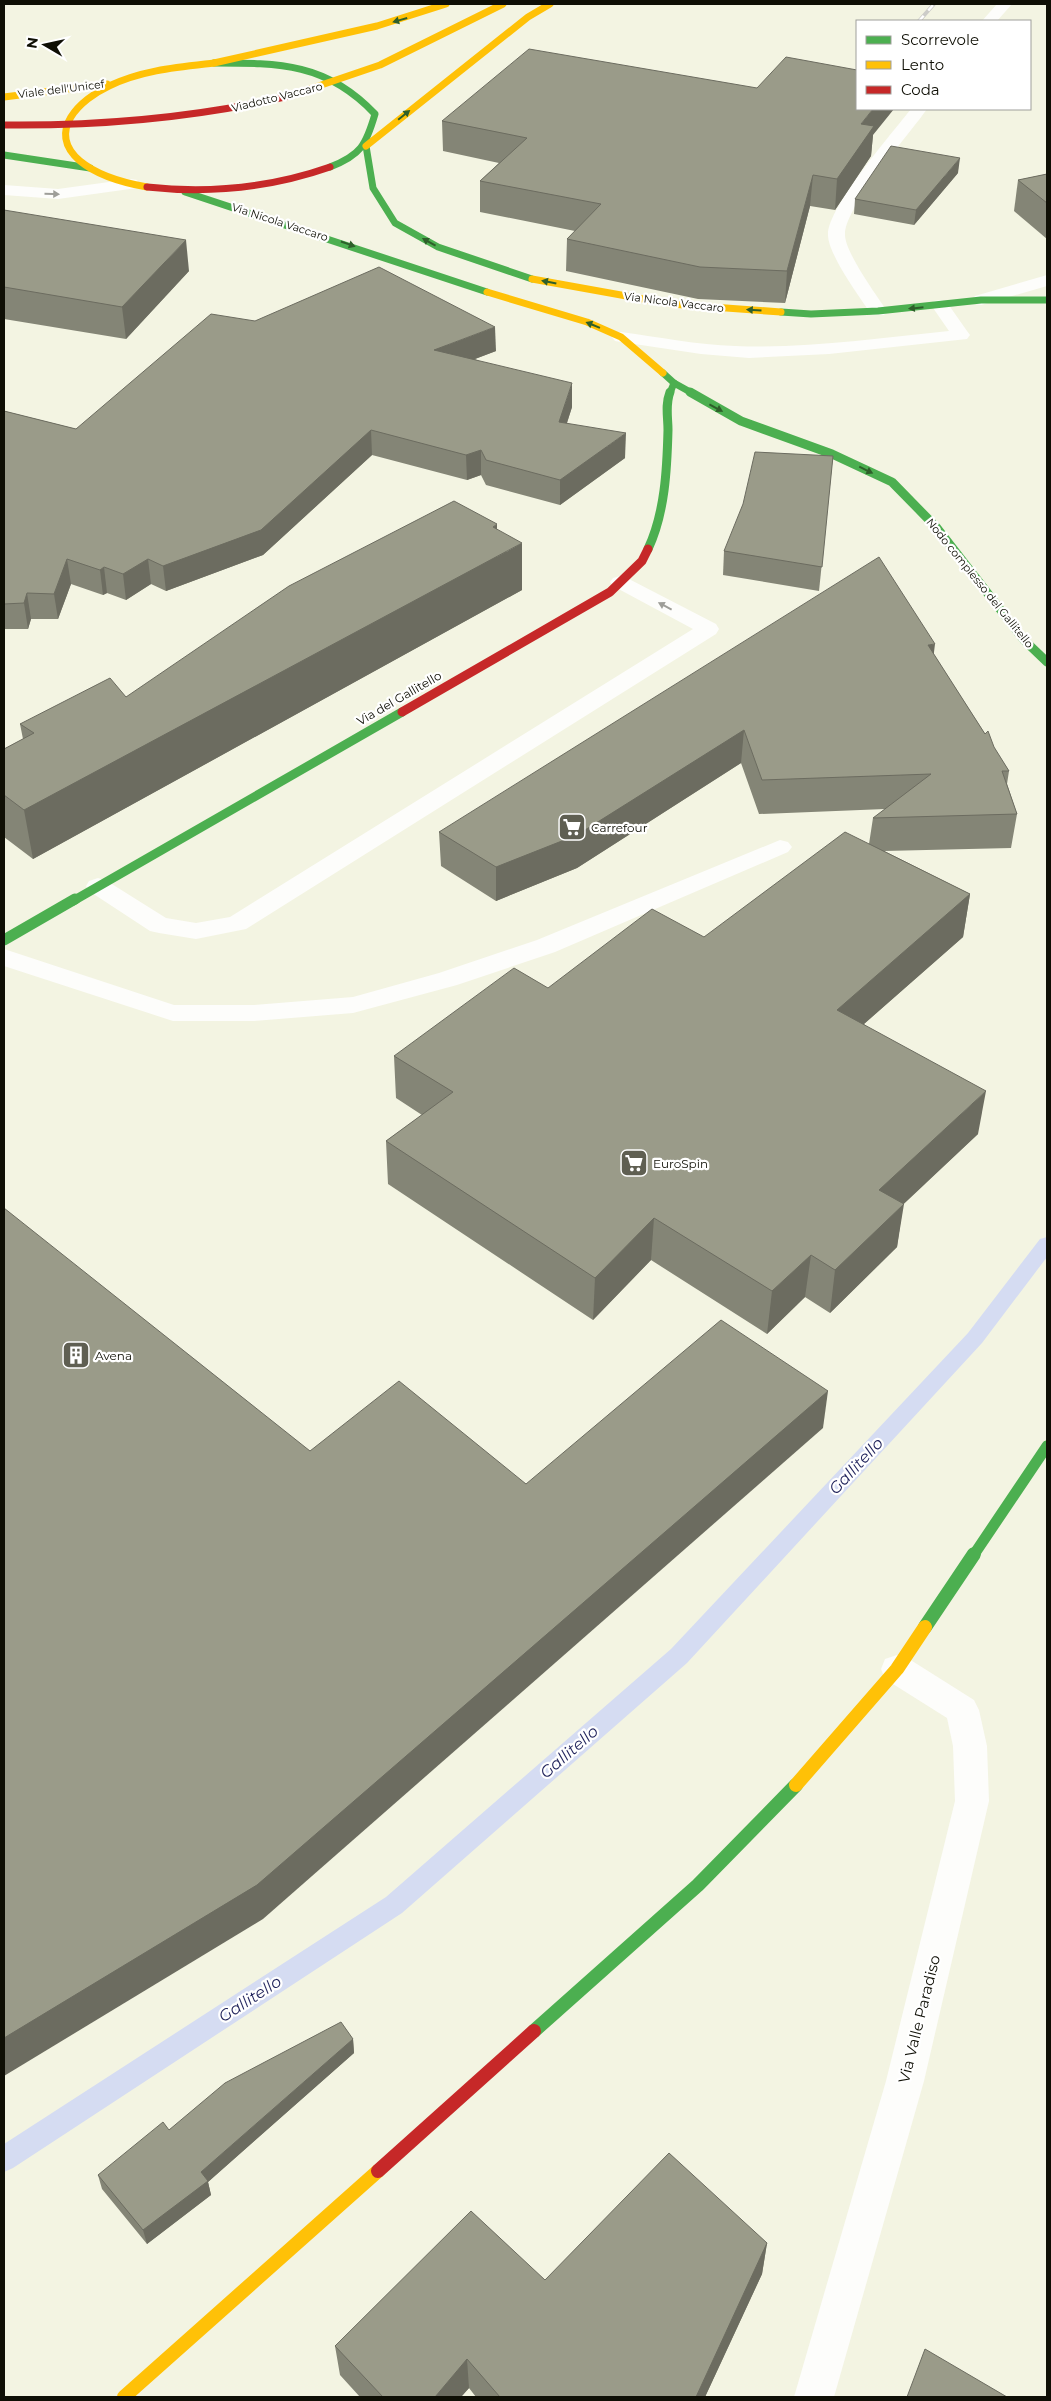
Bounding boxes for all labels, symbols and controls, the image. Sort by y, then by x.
one-way arrow [392,16,407,24]
north arrow [20,20,70,70]
legend [856,20,1031,110]
text: Scorrevole [901,30,979,49]
text: N [22,36,42,50]
text: Lento [901,55,944,74]
street label: Viale dell'Unicef [17,77,106,101]
street label: Viadotto Vaccaro [230,79,324,115]
text: Coda [901,80,940,99]
one-way arrow [397,110,410,121]
one-way arrow [44,190,60,198]
street label: Via Nicola Vaccaro [230,200,330,244]
one-way arrow [422,237,435,246]
one-way arrow [340,241,355,248]
one-way arrow [541,278,557,286]
street label: Via Nicola Vaccaro [623,289,725,315]
one-way arrow [907,304,923,312]
one-way arrow [745,306,761,314]
one-way arrow [585,321,600,329]
one-way arrow [710,403,723,412]
one-way arrow [859,466,873,474]
street label: Nodo complesso del Gallitello [923,515,1037,651]
one-way arrow [658,601,671,610]
street label: Via del Gallitello [354,668,444,728]
supermarket icon: Carrefour [557,812,587,842]
place label: Carrefour [591,820,648,835]
supermarket icon: EuroSpin [619,1148,649,1178]
place label: EuroSpin [653,1156,708,1171]
building icon: Avena [61,1340,91,1370]
place label: Avena [95,1348,132,1363]
water label: Gallitello [825,1434,887,1498]
water label: Gallitello [536,1722,602,1782]
street label: Via Valle Paradiso [894,1953,944,2085]
water label: Gallitello [215,1972,285,2026]

